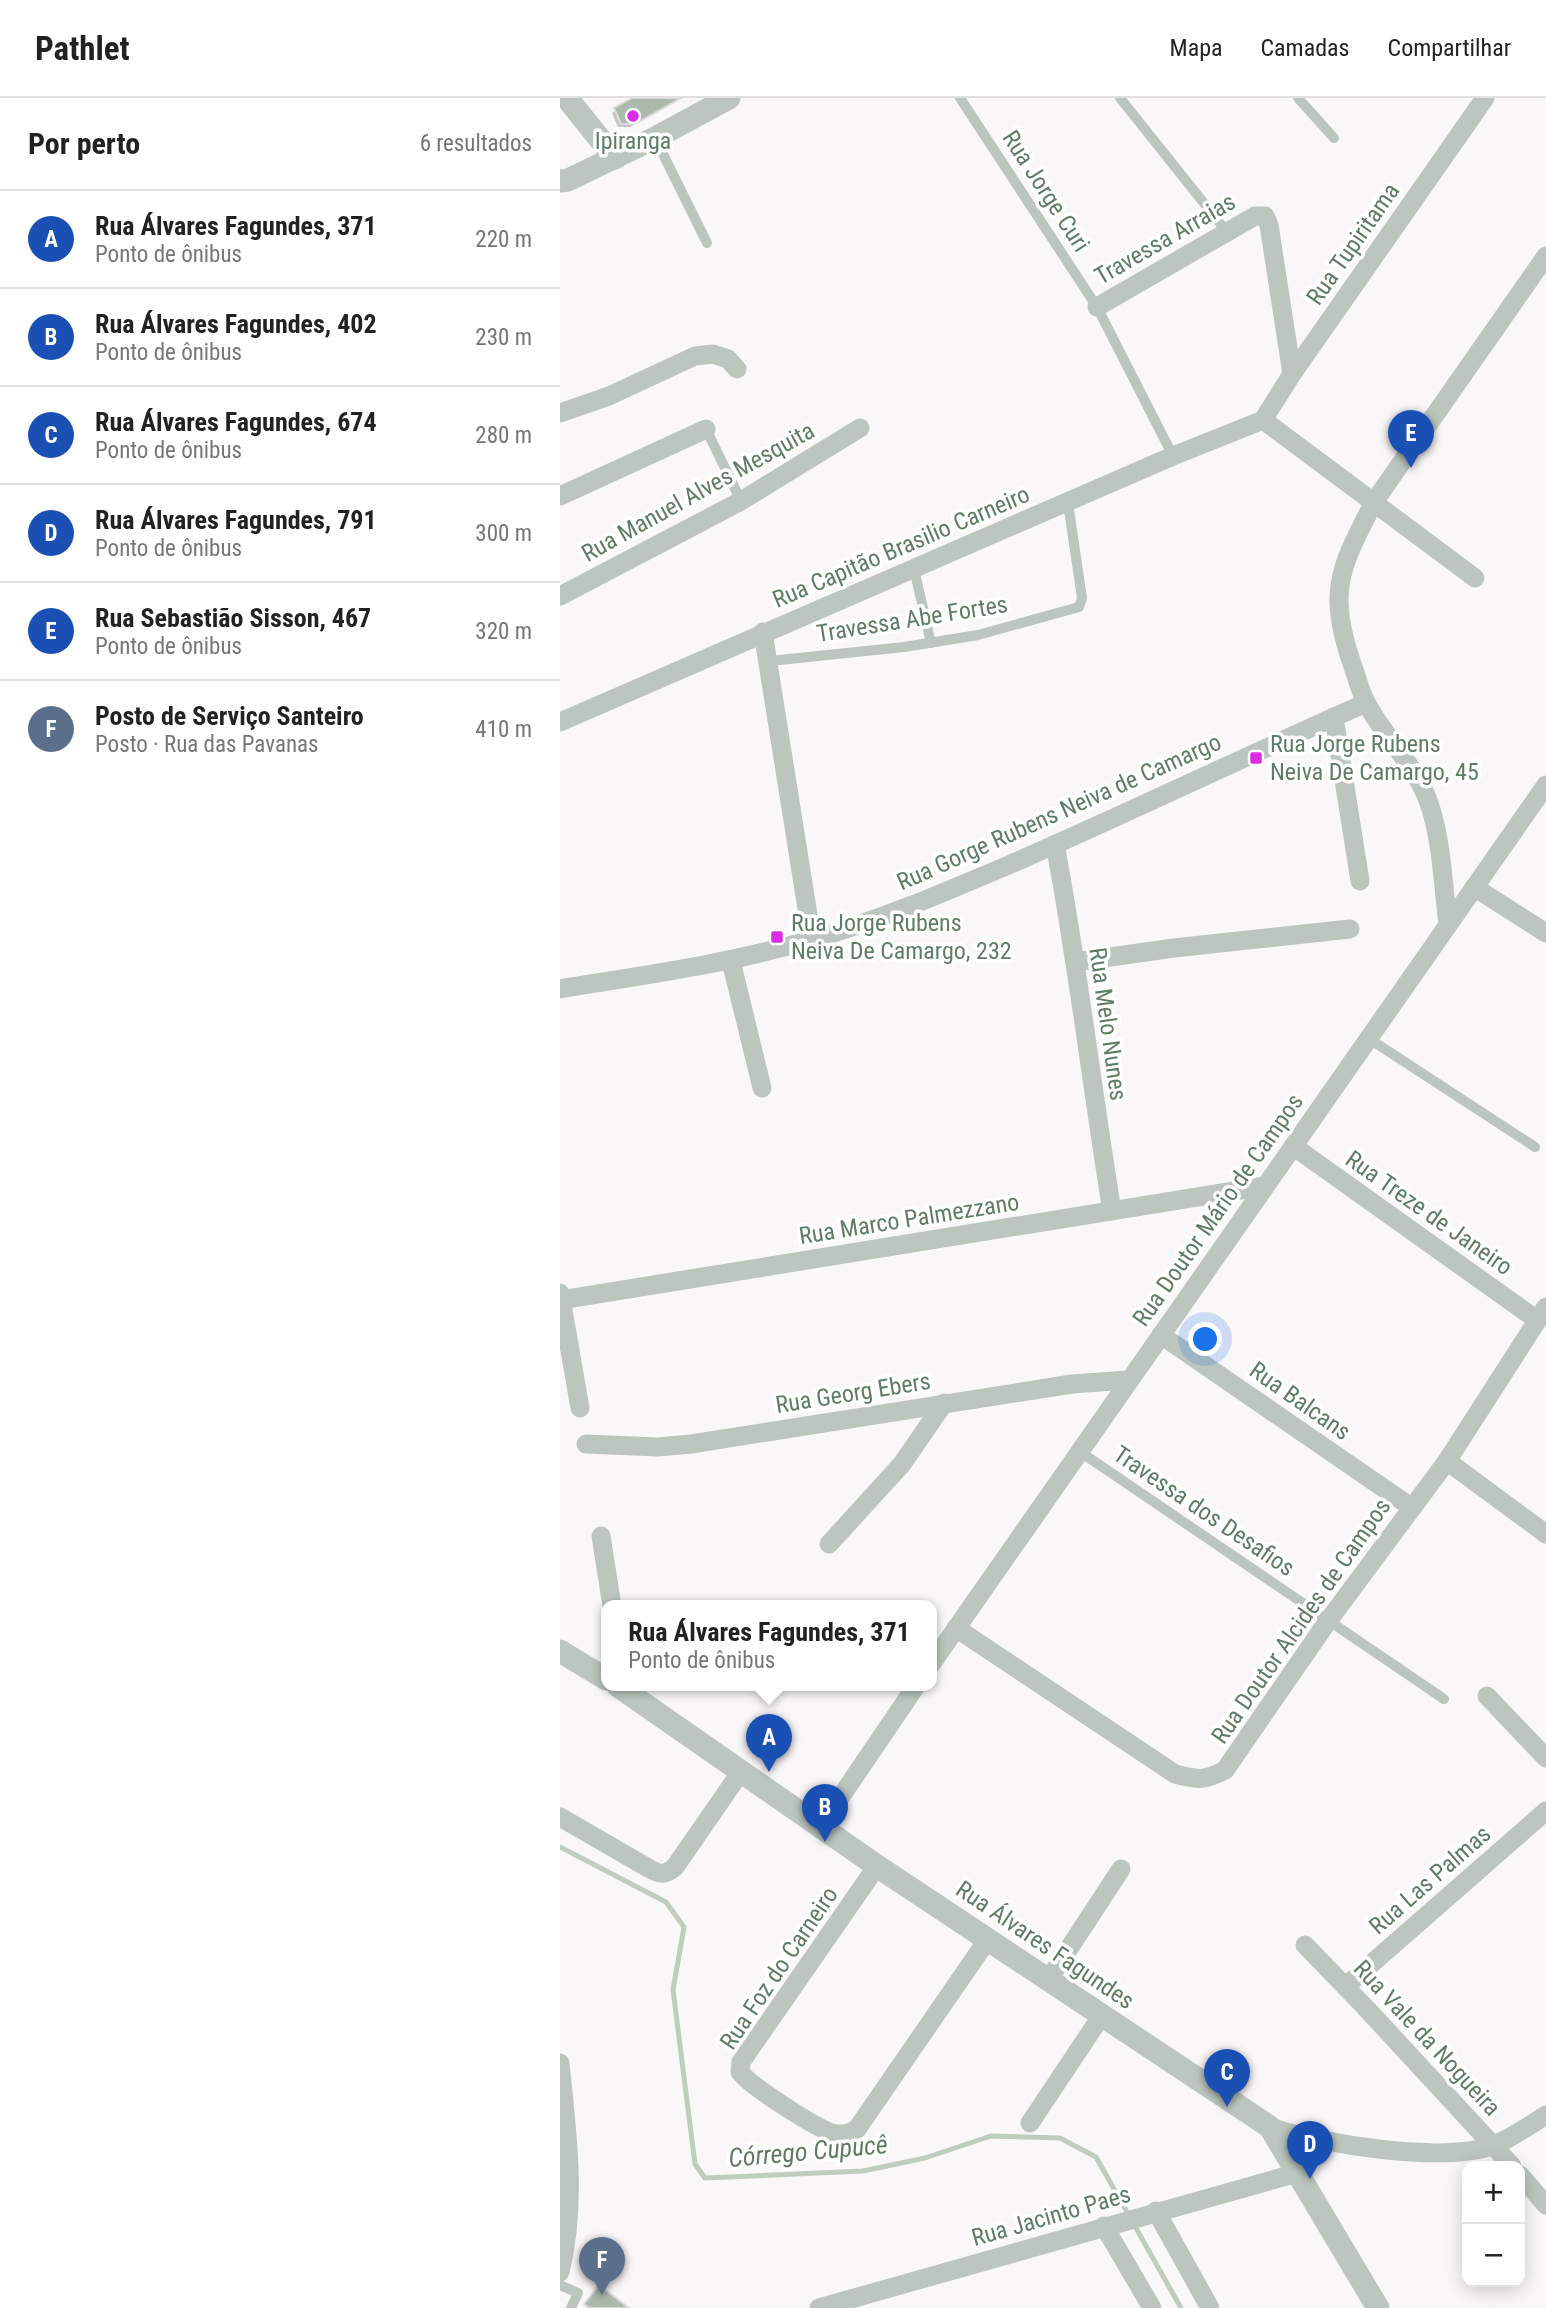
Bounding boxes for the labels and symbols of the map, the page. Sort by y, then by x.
marker: Ipiranga [625,108,641,124]
street label: Rua Jorge Curi [996,125,1096,257]
place label: Ipiranga [595,127,671,155]
street label: Rua Tupiritama [1301,178,1405,310]
street label: Travessa Arraias [1090,188,1240,290]
pin: E [1388,410,1434,468]
street label: Rua Manuel Alves Mesquita [577,416,819,568]
street label: Rua Capitão Brasilio Carneiro [768,480,1034,614]
street label: Travessa Abe Fortes [814,590,1010,648]
street label: Rua Gorge Rubens Neiva de Camargo [893,728,1225,896]
place label: Rua Jorge Rubens Neiva De Camargo, 45 [1270,730,1479,786]
marker: Rua Jorge Rubens Neiva De Camargo, 45 [1248,750,1264,766]
place label: Rua Jorge Rubens Neiva De Camargo, 232 [791,909,1012,965]
marker: Rua Jorge Rubens Neiva De Camargo, 232 [769,929,785,945]
street label: Rua Melo Nunes [1083,946,1133,1102]
street label: Rua Doutor Mário de Campos [1127,1088,1309,1332]
street label: Rua Treze de Janeiro [1340,1145,1518,1281]
street label: Rua Marco Palmezzano [797,1188,1021,1250]
your location [1188,1322,1222,1356]
street label: Rua Balcans [1244,1356,1356,1446]
street label: Rua Georg Ebers [774,1367,932,1419]
street label: Travessa dos Desafios [1108,1440,1300,1582]
street label: Rua Doutor Alcides de Campos [1206,1493,1396,1749]
pin: A [746,1714,792,1772]
pin: B [802,1784,848,1842]
street label: Rua Las Palmas [1364,1820,1496,1940]
street label: Rua Álvares Fagundes [951,1875,1139,2015]
street label: Rua Foz do Carneiro [714,1881,844,2055]
street label: Rua Vale da Nogueira [1348,1954,1506,2122]
pin: C [1204,2049,1250,2107]
pin: D [1287,2121,1333,2179]
water label: Córrego Cupucê [727,2129,889,2173]
street label: Rua Jacinto Paes [968,2180,1134,2252]
pin: F [579,2237,625,2295]

